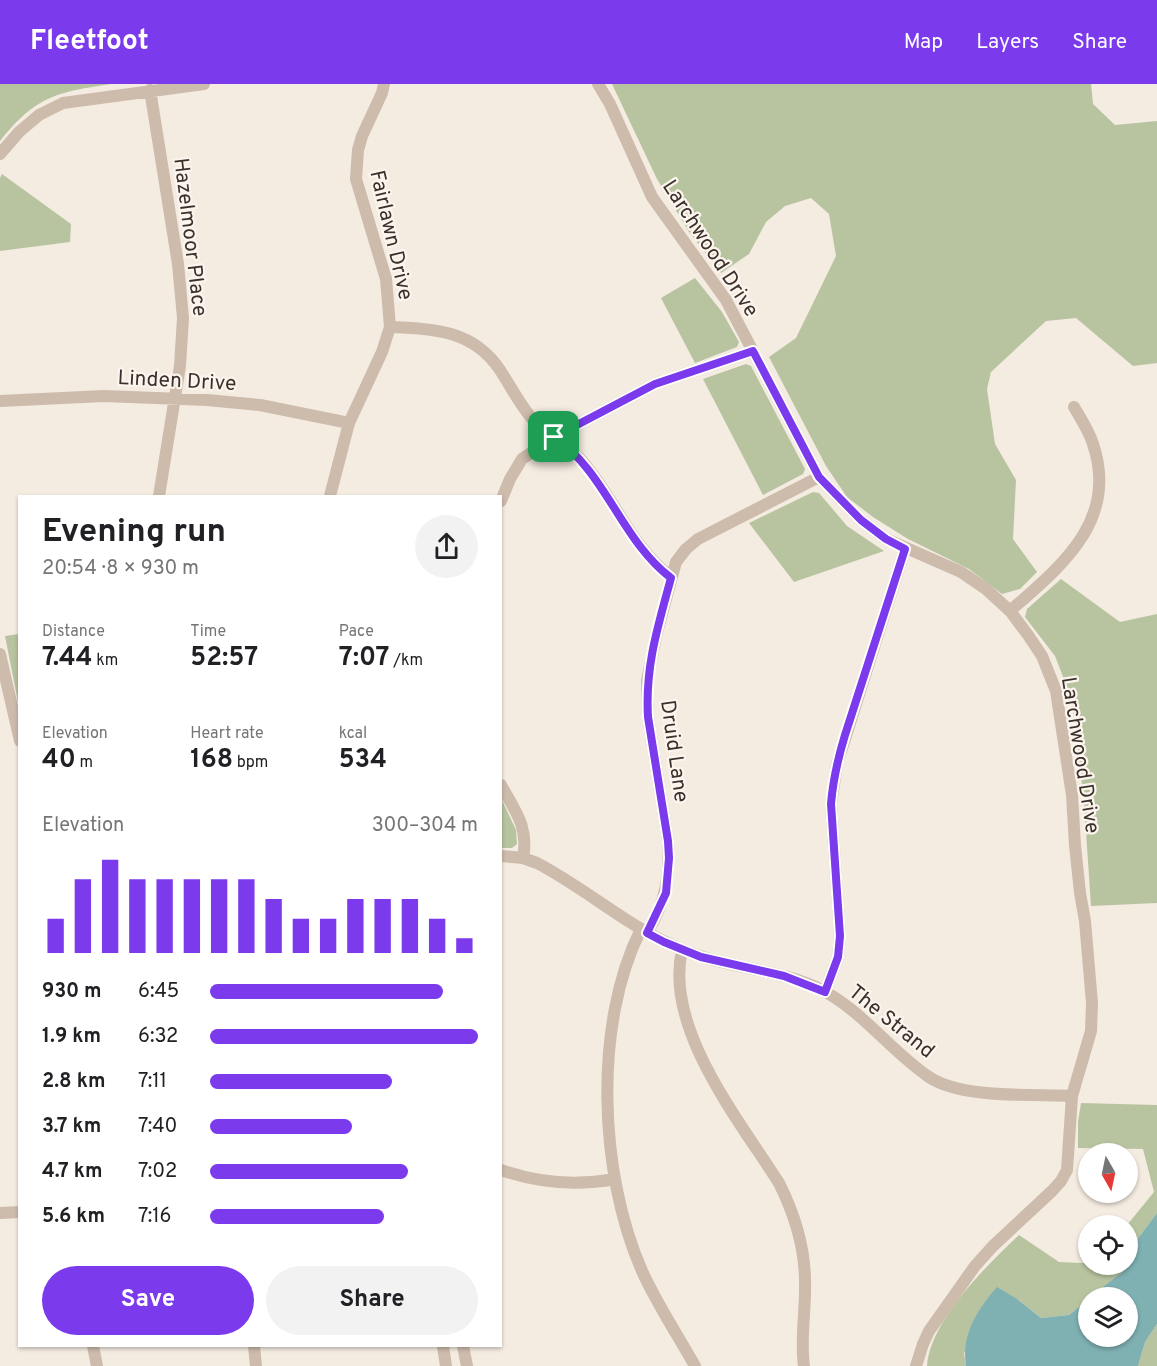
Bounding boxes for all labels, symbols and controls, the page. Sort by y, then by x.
text: Fleetfoot [30,24,149,60]
text: Map [904,29,943,56]
text: Layers [976,29,1039,56]
text: Share [1072,29,1127,56]
street label: Hazelmoor Place [166,157,213,318]
street label: Fairlawn Drive [362,168,419,303]
street label: Larchwood Drive [655,175,764,323]
street label: Linden Drive [117,365,237,398]
pin [528,411,579,462]
icon: arrive [537,420,570,453]
text: Evening run [42,512,226,554]
button: share [415,515,478,578]
text: 20:54 · 8 × 930 m [42,556,199,582]
text: Distance [42,622,105,642]
text: Time [190,622,226,642]
text: Pace [339,622,374,642]
text: 7.44 [42,642,92,675]
text: 52:57 [190,642,258,675]
text: 7:07 [339,642,390,675]
text: km [92,651,118,671]
text: /km [390,651,423,671]
street label: Larchwood Drive [1054,675,1105,835]
street label: Druid Lane [653,698,694,804]
text: Elevation [42,724,108,744]
text: Heart rate [190,724,264,744]
text: kcal [339,724,367,744]
text: 40 [42,744,76,777]
text: 168 [190,744,233,777]
text: 534 [339,744,387,777]
text: m [76,753,93,773]
text: bpm [233,753,268,773]
text: Elevation [42,813,124,839]
text: 300–304 m [372,813,478,839]
text: 930 m [42,979,102,1005]
text: 6:45 [138,979,179,1005]
street label: The Strand [843,979,940,1065]
text: 1.9 km [42,1024,101,1050]
text: 6:32 [138,1024,178,1050]
text: 2.8 km [42,1069,105,1095]
text: 7:11 [138,1069,167,1095]
text: 3.7 km [42,1114,101,1140]
text: 7:40 [138,1114,177,1140]
north arrow [1078,1143,1138,1203]
map controls [1078,1143,1138,1347]
text: 4.7 km [42,1159,102,1185]
text: 7:02 [138,1159,177,1185]
text: 5.6 km [42,1204,105,1230]
text: 7:16 [138,1204,172,1230]
button: locate [1078,1215,1138,1275]
button: Save [42,1266,254,1335]
button: Share [266,1266,478,1335]
button: layers [1078,1287,1138,1347]

